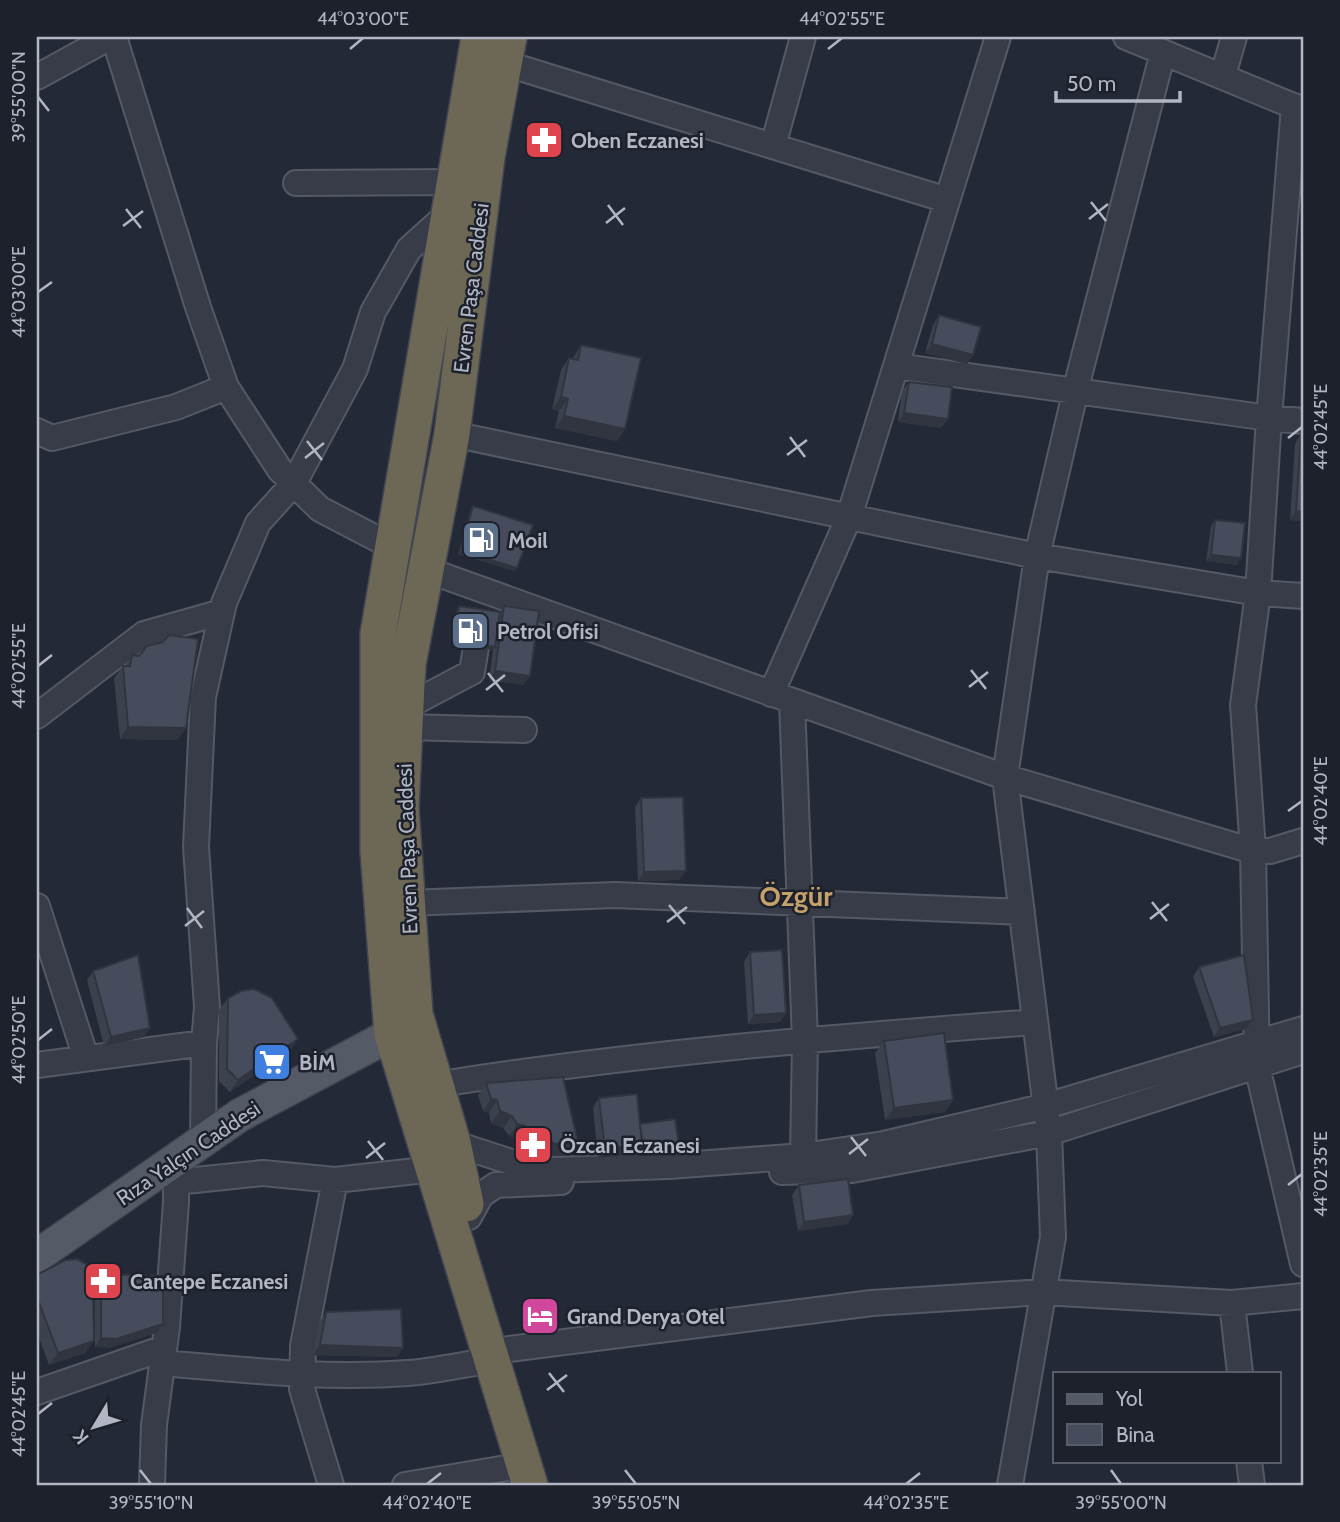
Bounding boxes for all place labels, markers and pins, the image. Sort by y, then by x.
pharmacy icon: Oben Eczanesi [523,119,565,161]
place label: Oben Eczanesi [571,128,704,153]
fuel station icon: Moil [460,519,502,561]
place label: Moil [508,528,548,553]
fuel station icon: Petrol Ofisi [449,610,491,652]
place label: Petrol Ofisi [497,619,598,644]
supermarket icon: BİM [251,1041,293,1083]
place label: BİM [299,1050,336,1075]
pharmacy icon: Özcan Eczanesi [512,1124,554,1166]
place label: Özcan Eczanesi [560,1133,700,1158]
pharmacy icon: Cantepe Eczanesi [82,1260,124,1302]
place label: Cantepe Eczanesi [130,1269,288,1294]
hotel icon: Grand Derya Otel [519,1295,561,1337]
place label: Grand Derya Otel [567,1304,725,1329]

